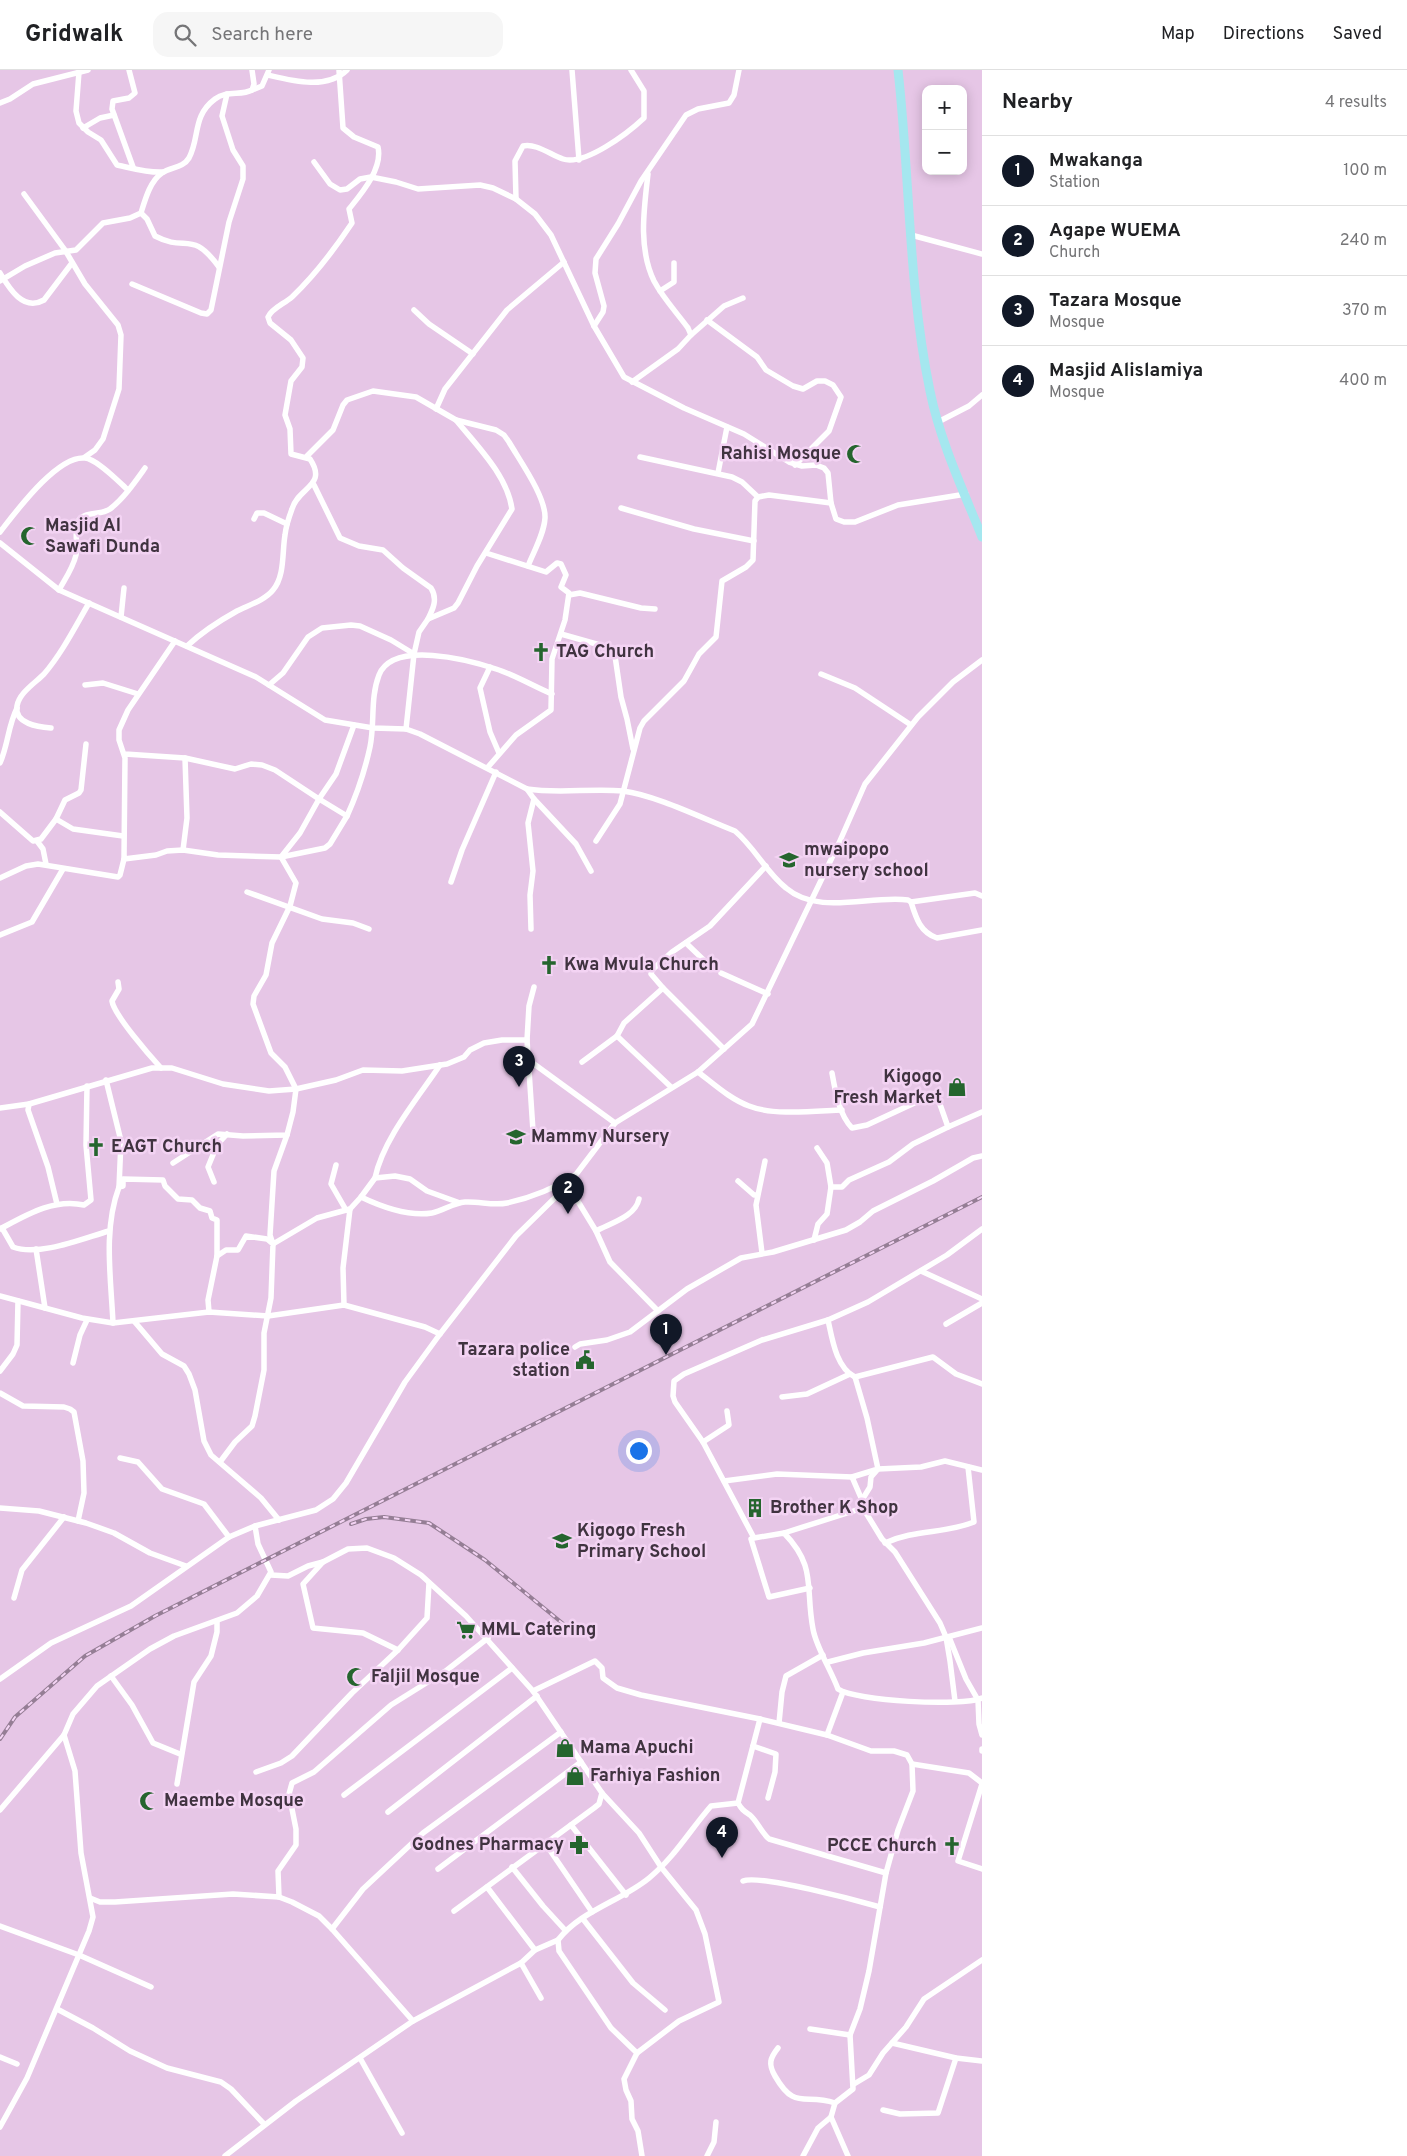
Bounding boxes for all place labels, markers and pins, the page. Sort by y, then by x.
place label: Rahisi Mosque [721,443,841,466]
mosque icon: Rahisi Mosque [845,443,867,465]
place label: Masjid Al Sawafi Dunda [45,515,160,559]
mosque icon: Masjid Al Sawafi Dunda [19,525,41,547]
church icon: TAG Church [530,641,552,663]
place label: TAG Church [556,641,654,664]
place label: mwaipopo nursery school [804,839,929,883]
school or university icon: mwaipopo nursery school [778,849,800,871]
church icon: Kwa Mvula Church [538,954,560,976]
place label: Kwa Mvula Church [564,954,719,977]
pin: 3 [503,1046,535,1087]
place label: Kigogo Fresh Market [833,1066,942,1110]
shop icon: Kigogo Fresh Market [946,1076,968,1098]
school or university icon: Mammy Nursery [505,1126,527,1148]
place label: Mammy Nursery [531,1126,670,1149]
church icon: EAGT Church [85,1136,107,1158]
place label: EAGT Church [111,1136,222,1159]
pin: 2 [552,1173,584,1214]
pin: 1 [650,1314,682,1355]
place label: Tazara police station [458,1339,570,1383]
public building icon: Tazara police station [574,1349,596,1371]
building icon: Brother K Shop [744,1497,766,1519]
place label: Brother K Shop [770,1497,898,1520]
place label: Kigogo Fresh Primary School [577,1520,706,1564]
school or university icon: Kigogo Fresh Primary School [551,1530,573,1552]
supermarket icon: MML Catering [455,1619,477,1641]
place label: MML Catering [481,1619,596,1642]
mosque icon: Faljil Mosque [345,1666,367,1688]
place label: Faljil Mosque [371,1666,480,1689]
shop icon: Mama Apuchi [554,1737,576,1759]
place label: Mama Apuchi [580,1737,694,1760]
shop icon: Farhiya Fashion [564,1765,586,1787]
place label: Farhiya Fashion [590,1765,721,1788]
mosque icon: Maembe Mosque [138,1790,160,1812]
place label: Maembe Mosque [164,1790,304,1813]
pin: 4 [706,1817,738,1858]
place label: Godnes Pharmacy [412,1834,564,1857]
pharmacy icon: Godnes Pharmacy [568,1834,590,1856]
place label: PCCE Church [827,1835,937,1858]
church icon: PCCE Church [941,1835,963,1857]

